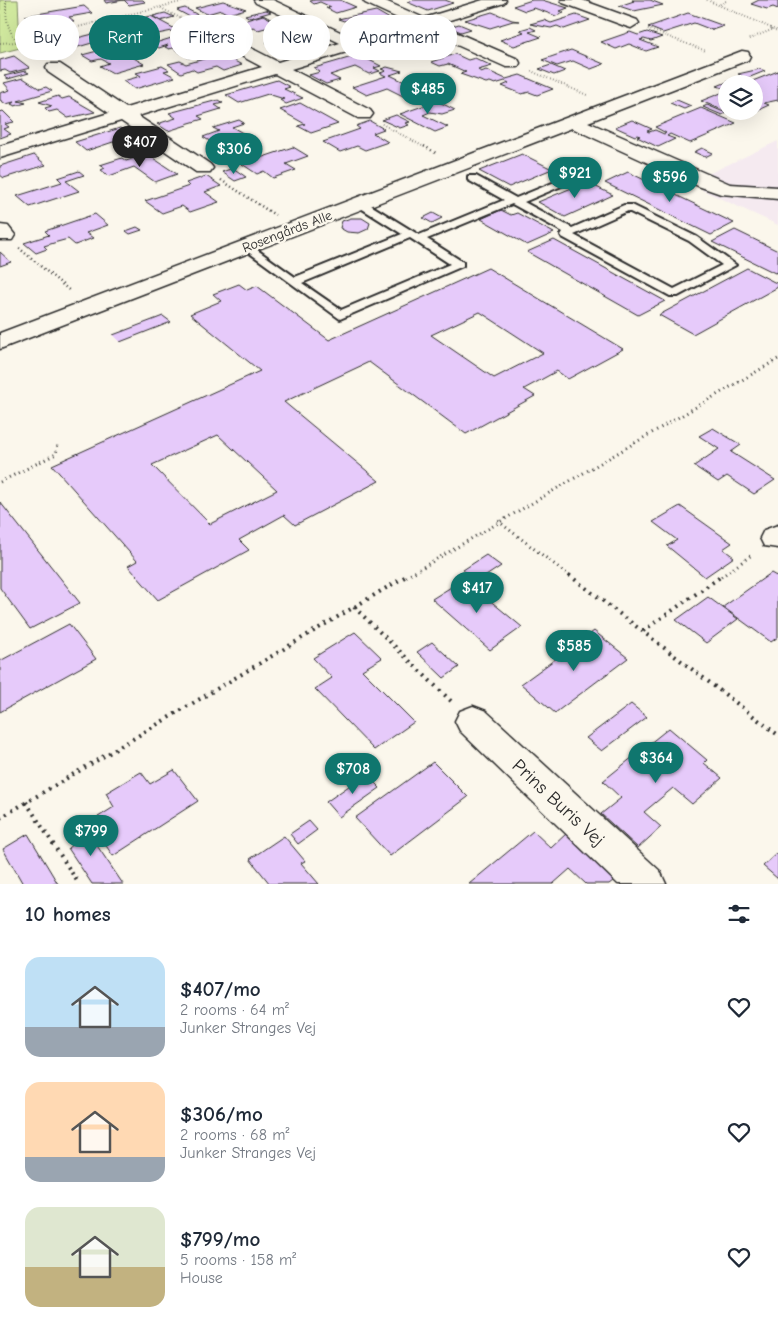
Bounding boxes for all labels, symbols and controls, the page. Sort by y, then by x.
chip: Buy [15,15,79,60]
chip: Rent [89,15,160,60]
chip: Filters [170,15,253,60]
chip: New [263,15,330,60]
chip: Apartment [340,15,457,60]
pin: $485 [398,72,458,115]
map controls [718,75,763,120]
button: layers [718,75,763,120]
text: $485 [411,80,445,98]
pin: $407 [110,126,170,168]
pin: $306 [204,132,264,175]
text: $407 [123,133,157,151]
text: $306 [216,140,252,158]
pin: $921 [545,156,605,199]
pin: $596 [640,160,700,203]
text: $921 [559,164,591,182]
text: $596 [653,168,687,186]
street label: Rosengårds Alle [240,207,335,256]
pin: $417 [447,572,507,614]
text: $417 [462,579,492,597]
pin: $585 [544,630,604,672]
text: $585 [557,637,591,655]
pin: $364 [626,742,686,784]
text: $364 [639,749,673,767]
pin: $708 [323,752,383,795]
street label: Prins Buris Vej [508,754,609,851]
text: $708 [336,760,370,778]
pin: $799 [61,814,121,857]
text: $799 [74,822,108,840]
icon: filters [725,900,753,928]
text: 10 homes [25,902,111,926]
icon: home [65,977,125,1037]
text: $407/mo [180,977,261,1001]
icon: heart [725,993,753,1021]
text: 2 rooms · 64 m² [180,1001,289,1019]
text: Junker Stranges Vej [180,1019,316,1037]
icon: home [65,1102,125,1162]
text: $306/mo [180,1102,263,1126]
icon: heart [725,1118,753,1146]
text: 2 rooms · 68 m² [180,1126,290,1144]
text: Junker Stranges Vej [180,1144,316,1162]
icon: home [65,1227,125,1287]
text: $799/mo [180,1227,260,1251]
icon: heart [725,1243,753,1271]
text: 5 rooms · 158 m² [180,1251,296,1269]
text: House [180,1269,223,1287]

